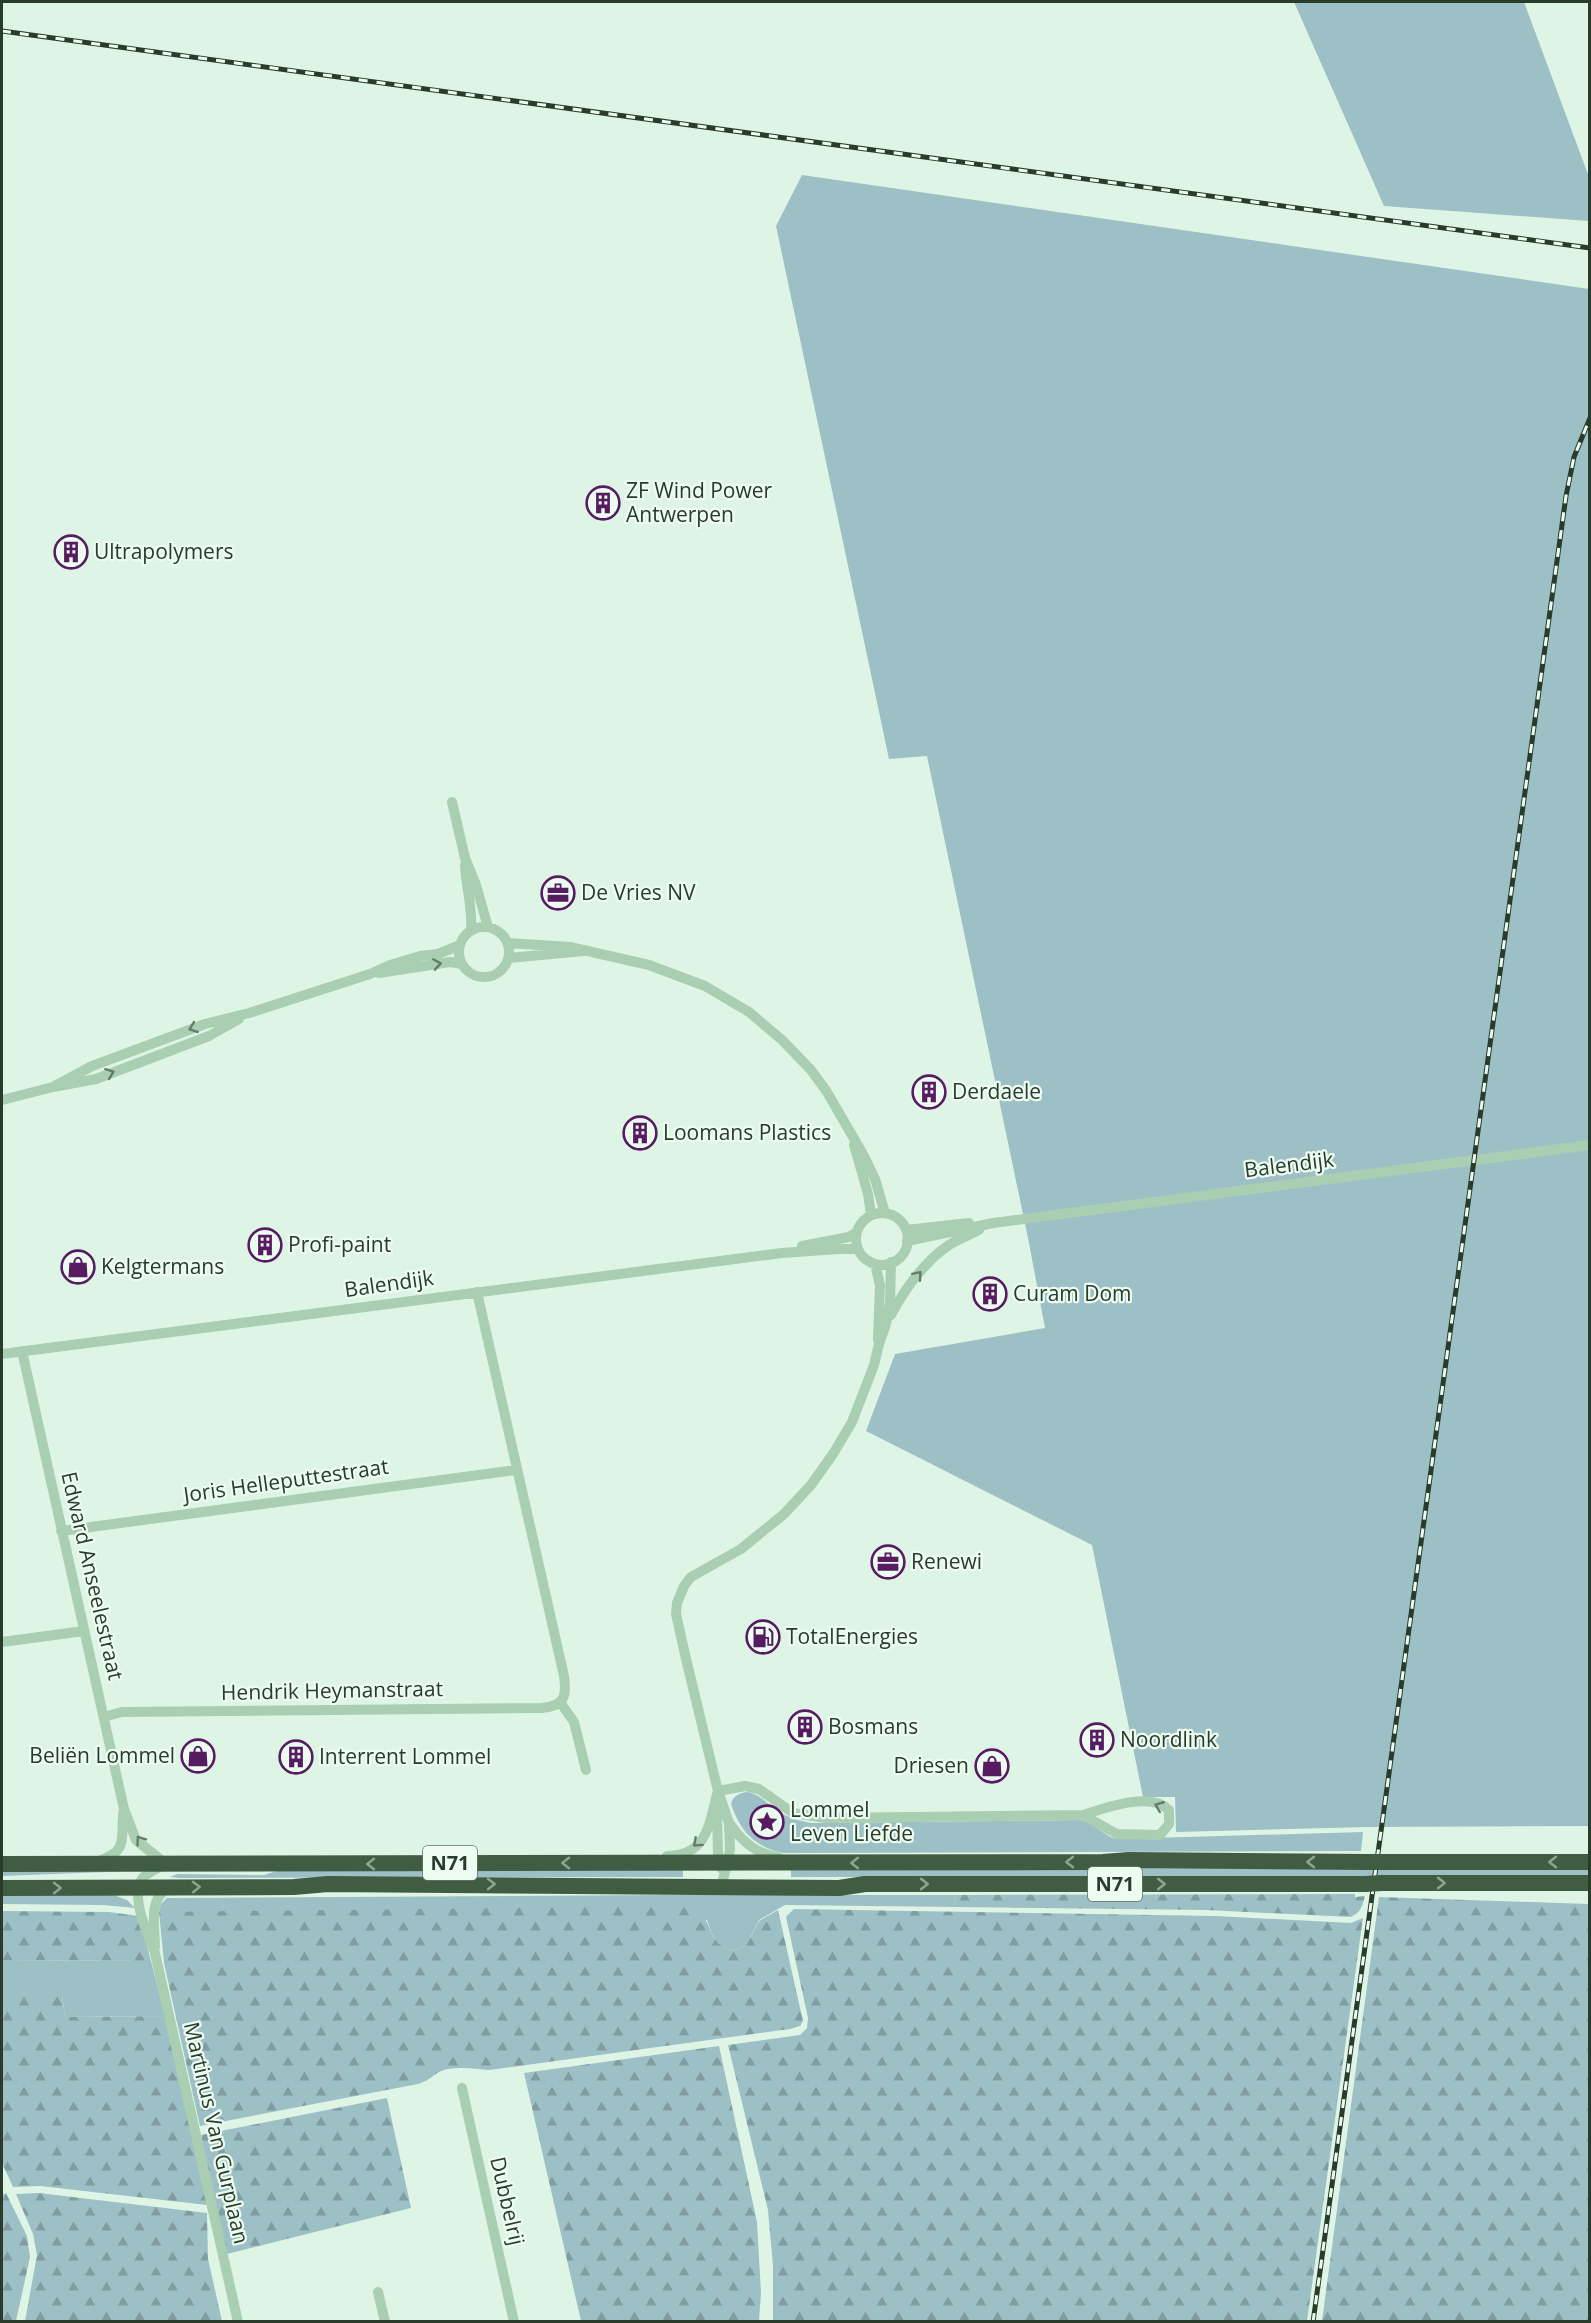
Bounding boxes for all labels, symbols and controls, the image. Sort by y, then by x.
place label: ZF Wind Power Antwerpen [626,476,773,528]
building icon: ZF Wind Power Antwerpen [585,485,621,521]
building icon: Ultrapolymers [53,534,89,570]
place label: Ultrapolymers [94,537,233,565]
office icon: De Vries NV [540,875,576,911]
place label: De Vries NV [581,878,696,906]
one-way arrow [432,959,441,971]
one-way arrow [188,1021,199,1033]
one-way arrow [104,1068,115,1080]
building icon: Derdaele [911,1074,947,1110]
place label: Derdaele [952,1077,1041,1105]
building icon: Loomans Plastics [622,1115,658,1151]
place label: Loomans Plastics [663,1118,831,1146]
street label: Balendijk [1243,1145,1335,1183]
building icon: Profi-paint [247,1227,283,1263]
place label: Profi-paint [288,1230,391,1258]
shop icon: Kelgtermans [60,1249,96,1285]
place label: Kelgtermans [101,1252,224,1280]
street label: Balendijk [342,1263,435,1303]
one-way arrow [911,1271,922,1282]
building icon: Curam Dom [972,1276,1008,1312]
place label: Curam Dom [1013,1279,1132,1307]
street label: Joris Helleputtestraat [180,1452,390,1509]
street label: Edward Anseelestraat [55,1469,131,1683]
office icon: Renewi [870,1544,906,1580]
place label: Renewi [911,1547,982,1575]
fuel station icon: TotalEnergies [745,1619,781,1655]
place label: TotalEnergies [786,1622,918,1650]
street label: Hendrik Heymanstraat [221,1674,443,1706]
building icon: Bosmans [787,1709,823,1745]
place label: Bosmans [828,1712,918,1740]
building icon: Noordlink [1079,1722,1115,1758]
place label: Noordlink [1120,1725,1217,1753]
shop icon: Beliën Lommel [180,1738,216,1774]
building icon: Interrent Lommel [278,1739,314,1775]
place label: Beliën Lommel [29,1741,175,1769]
place label: Interrent Lommel [319,1742,491,1770]
shop icon: Driesen [974,1748,1010,1784]
place label: Driesen [893,1751,969,1779]
place label: Lommel Leven Liefde [790,1795,913,1847]
one-way arrow [1154,1800,1165,1813]
place icon: Lommel Leven Liefde [749,1804,785,1840]
one-way arrow [136,1836,147,1847]
one-way arrow [693,1836,704,1847]
road number: N71 [423,1846,477,1880]
one-way arrow [1066,1856,1075,1868]
one-way arrow [1307,1856,1316,1868]
one-way arrow [1548,1856,1557,1868]
one-way arrow [561,1857,570,1869]
one-way arrow [850,1857,859,1869]
one-way arrow [366,1858,375,1870]
road number: N71 [1088,1867,1142,1901]
one-way arrow [1436,1877,1445,1889]
one-way arrow [487,1878,496,1890]
one-way arrow [919,1878,928,1890]
one-way arrow [1156,1878,1165,1890]
one-way arrow [192,1881,201,1894]
one-way arrow [52,1882,61,1894]
street label: Martinus Van Gurplaan [178,2019,256,2246]
street label: Dubbelrij [484,2154,532,2248]

